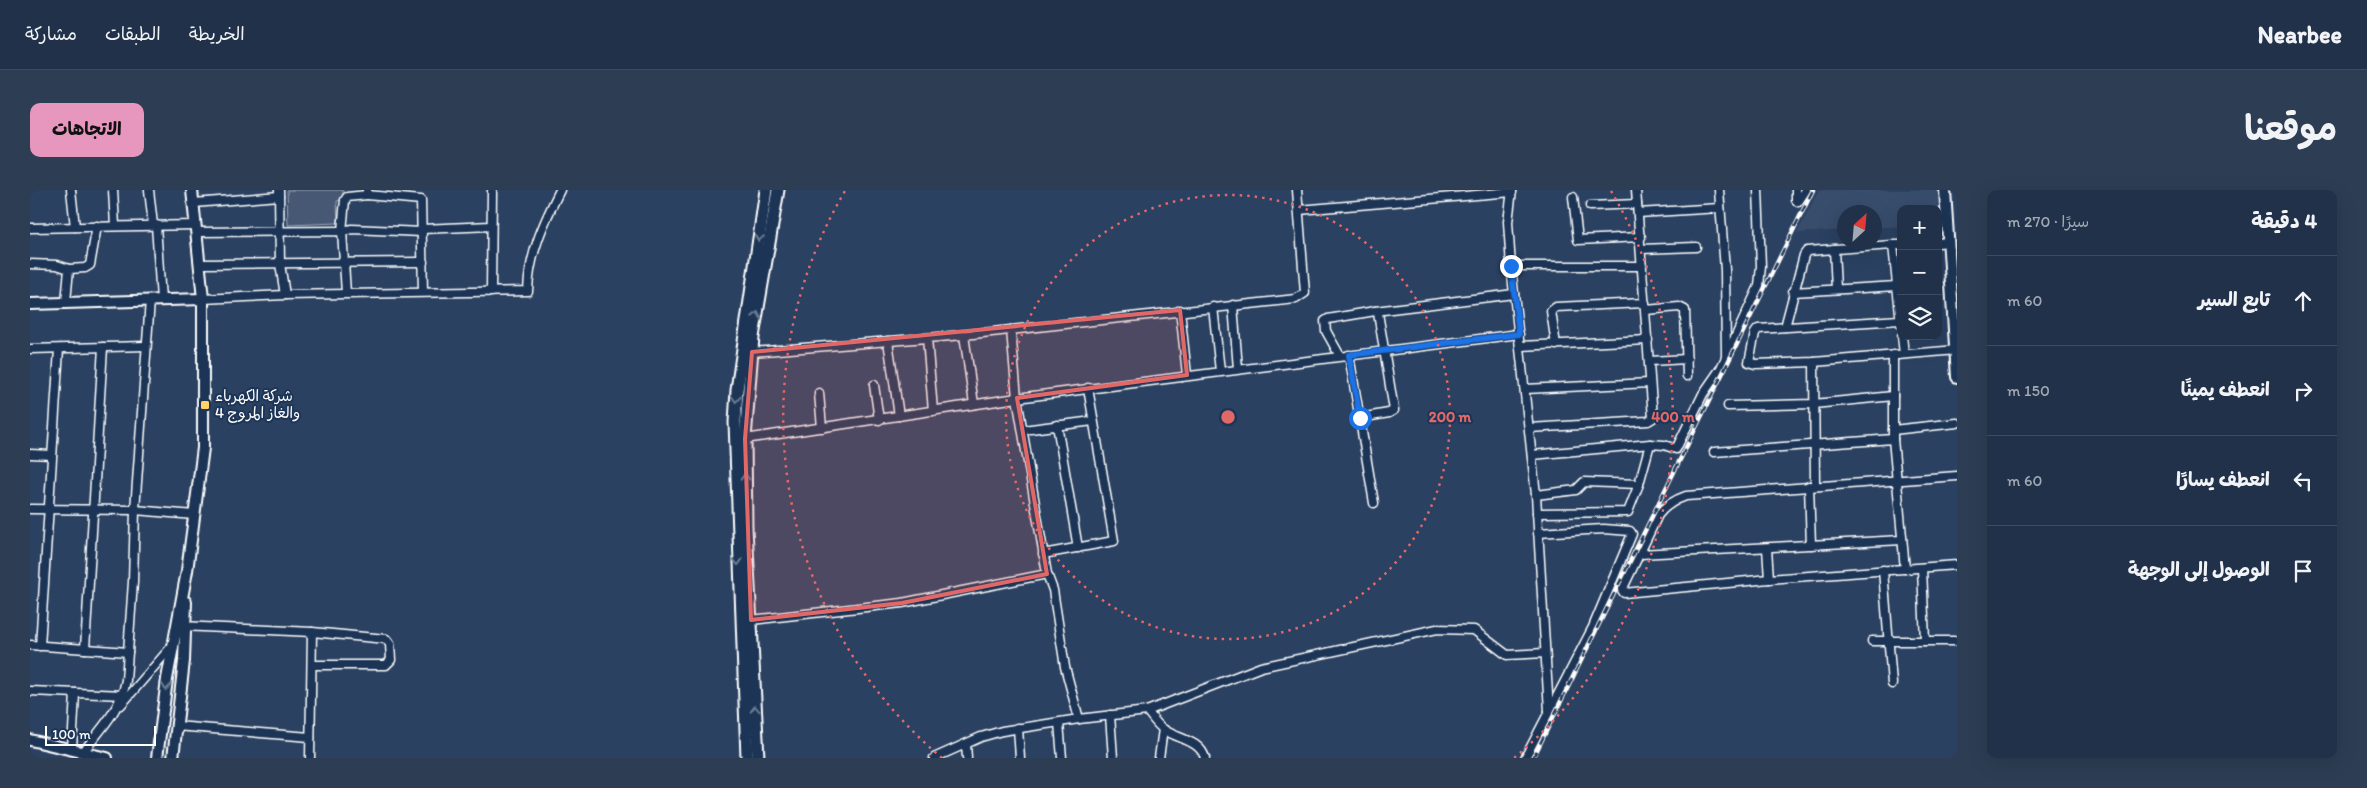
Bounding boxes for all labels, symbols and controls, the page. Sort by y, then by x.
text: Nearbee [2258,20,2342,49]
text: مشاركة [25,23,77,45]
text: الطبقات [105,23,161,45]
text: الخريطة [189,23,245,45]
button: الاتجاهات [30,103,144,157]
text: موقعنا [2244,107,2337,149]
north arrow [1837,205,1882,250]
map controls [1897,205,1942,340]
button: + [1897,205,1942,250]
text: 4 دقيقة [2251,208,2317,233]
text: سيرًا · 270 m [2007,212,2089,231]
one-way arrow [754,234,764,243]
button: − [1897,250,1942,295]
route end [1500,255,1523,278]
icon: ahead [2289,287,2317,315]
text: تابع السير [2198,288,2270,311]
text: 60 m [2007,291,2042,310]
button: layers [1897,295,1942,340]
one-way arrow [752,311,762,320]
icon: right [2289,377,2317,405]
text: انعطف يمينًا [2181,378,2270,401]
text: 150 m [2007,381,2050,400]
place label: شركة الكهرباء والغاز المروج 4 [215,387,300,423]
one-way arrow [731,395,742,403]
marker: شركة الكهرباء والغاز المروج 4 [199,399,211,411]
route start [1349,407,1372,430]
centre of rings [1219,408,1237,426]
text: 200 m [1429,408,1472,426]
text: 400 m [1651,408,1695,426]
icon: left [2289,467,2317,495]
text: انعطف يسارًا [2176,468,2270,491]
text: 60 m [2007,471,2042,490]
one-way arrow [740,473,750,480]
icon: arrive [2289,557,2317,585]
one-way arrow [733,558,744,566]
text: الوصول إلى الوجهة [2128,558,2270,581]
one-way arrow [161,684,172,692]
one-way arrow [750,705,761,713]
scale bar [45,723,156,746]
text: 100 m [52,726,91,743]

